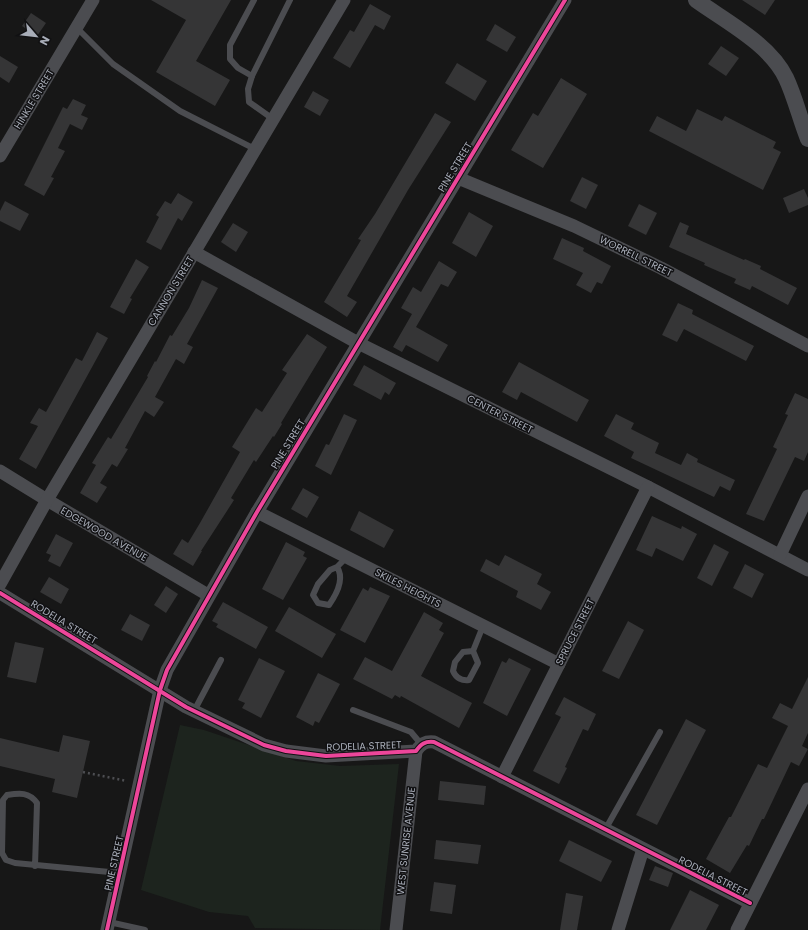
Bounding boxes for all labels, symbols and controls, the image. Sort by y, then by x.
north arrow [16,16,56,56]
text: N [36,33,54,48]
street label: HINKLE STREET [10,66,58,132]
street label: PINE STREET [434,139,476,195]
street label: WORRELL STREET [597,232,675,280]
street label: CANNON STREET [144,253,198,329]
street label: CENTER STREET [464,391,536,437]
street label: PINE STREET [267,416,309,472]
street label: EDGEWOOD AVENUE [58,503,150,565]
street label: SKILES HEIGHTS [372,565,444,611]
street label: RODELIA STREET [28,596,101,648]
street label: SPRUCE STREET [552,596,599,668]
street label: RODELIA STREET [326,737,403,755]
street label: WEST SUNRISE AVENUE [393,786,419,896]
street label: PINE STREET [100,833,128,892]
street label: RODELIA STREET [676,852,750,900]

